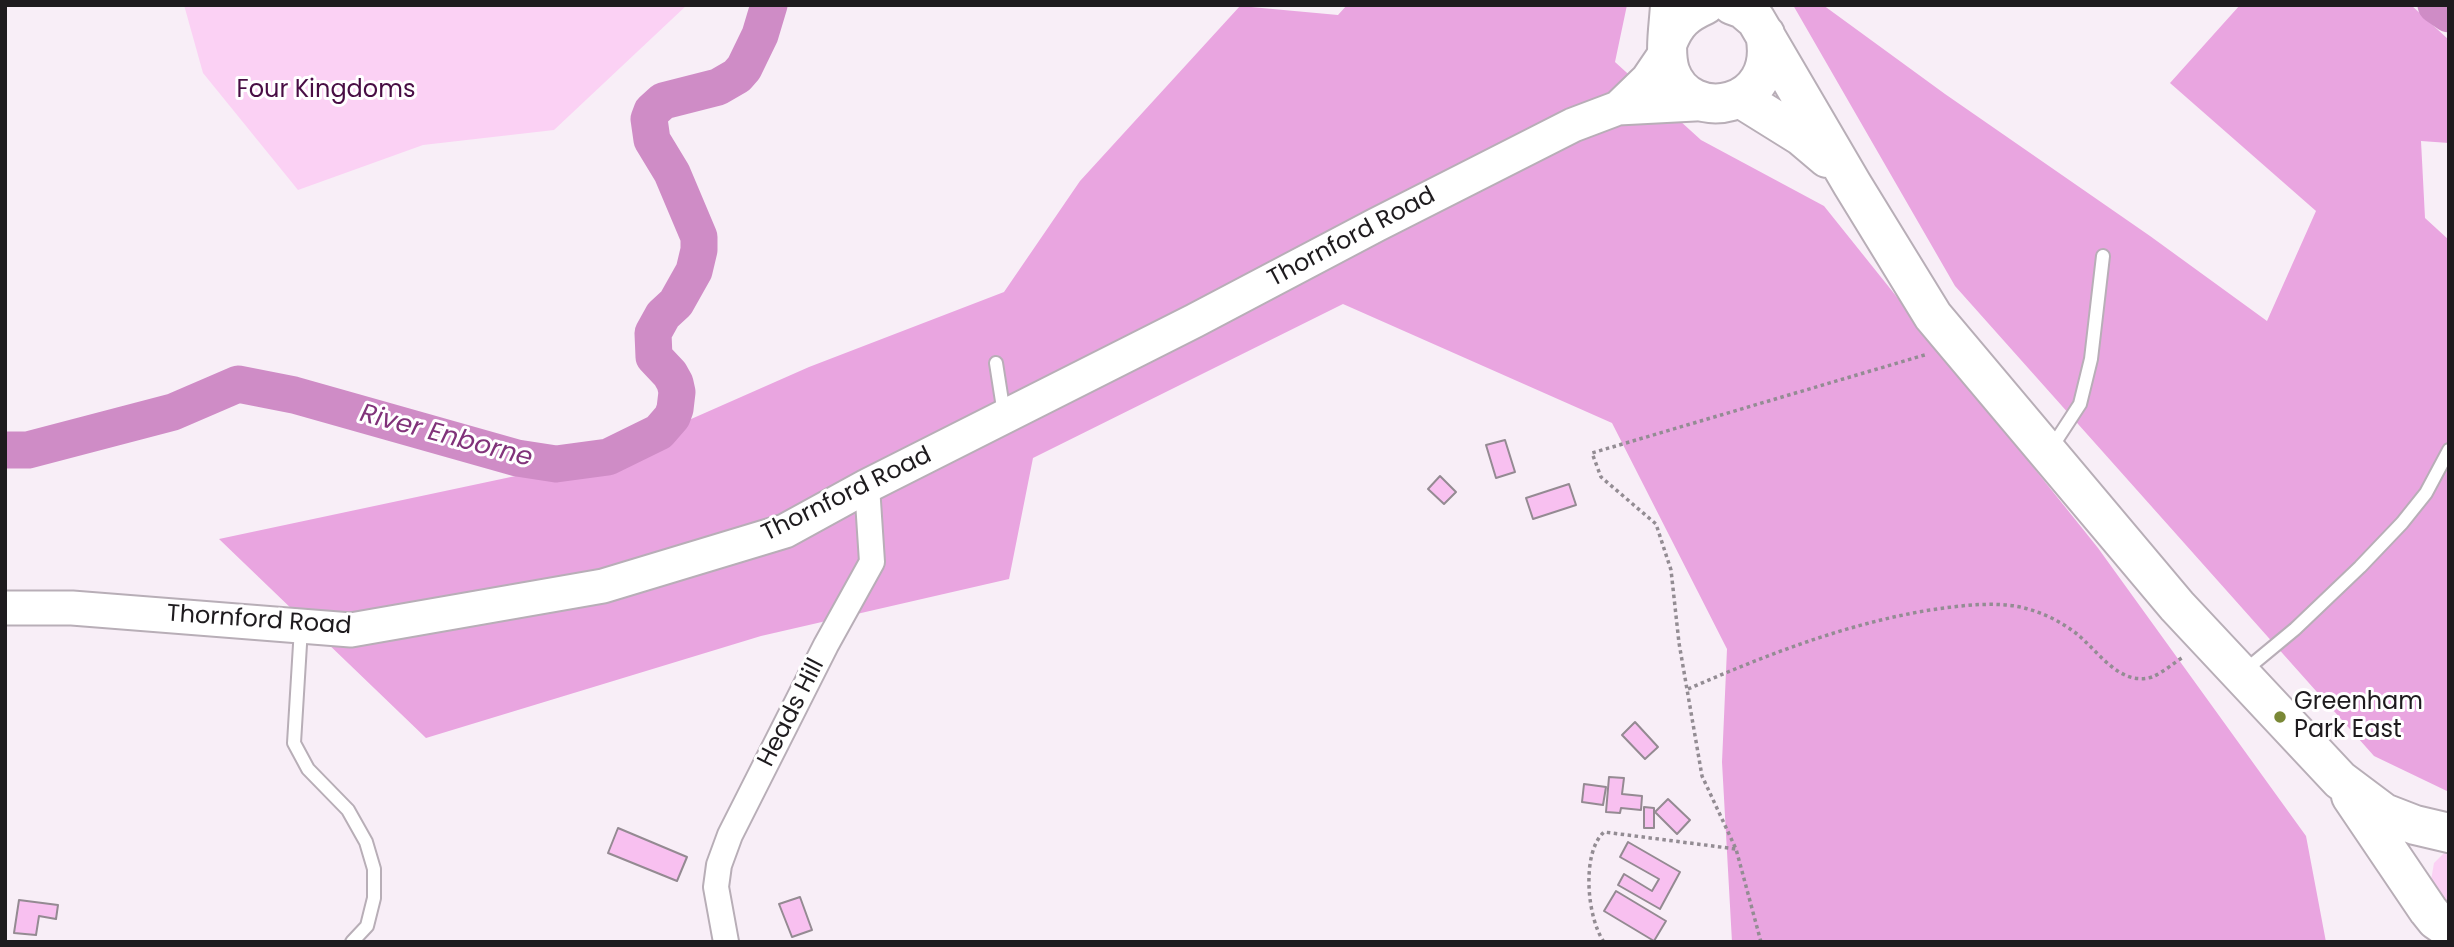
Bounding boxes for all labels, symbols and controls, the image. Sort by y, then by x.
park label: Four Kingdoms [237,77,415,105]
street label: Thornford Road [1263,182,1441,294]
water label: River Enborne [356,399,536,475]
street label: Thornford Road [757,441,937,549]
street label: Thornford Road [166,600,352,642]
street label: Heads Hill [753,654,831,772]
place label: Greenham Park East [2294,689,2423,745]
marker: Greenham Park East [2272,709,2288,725]

